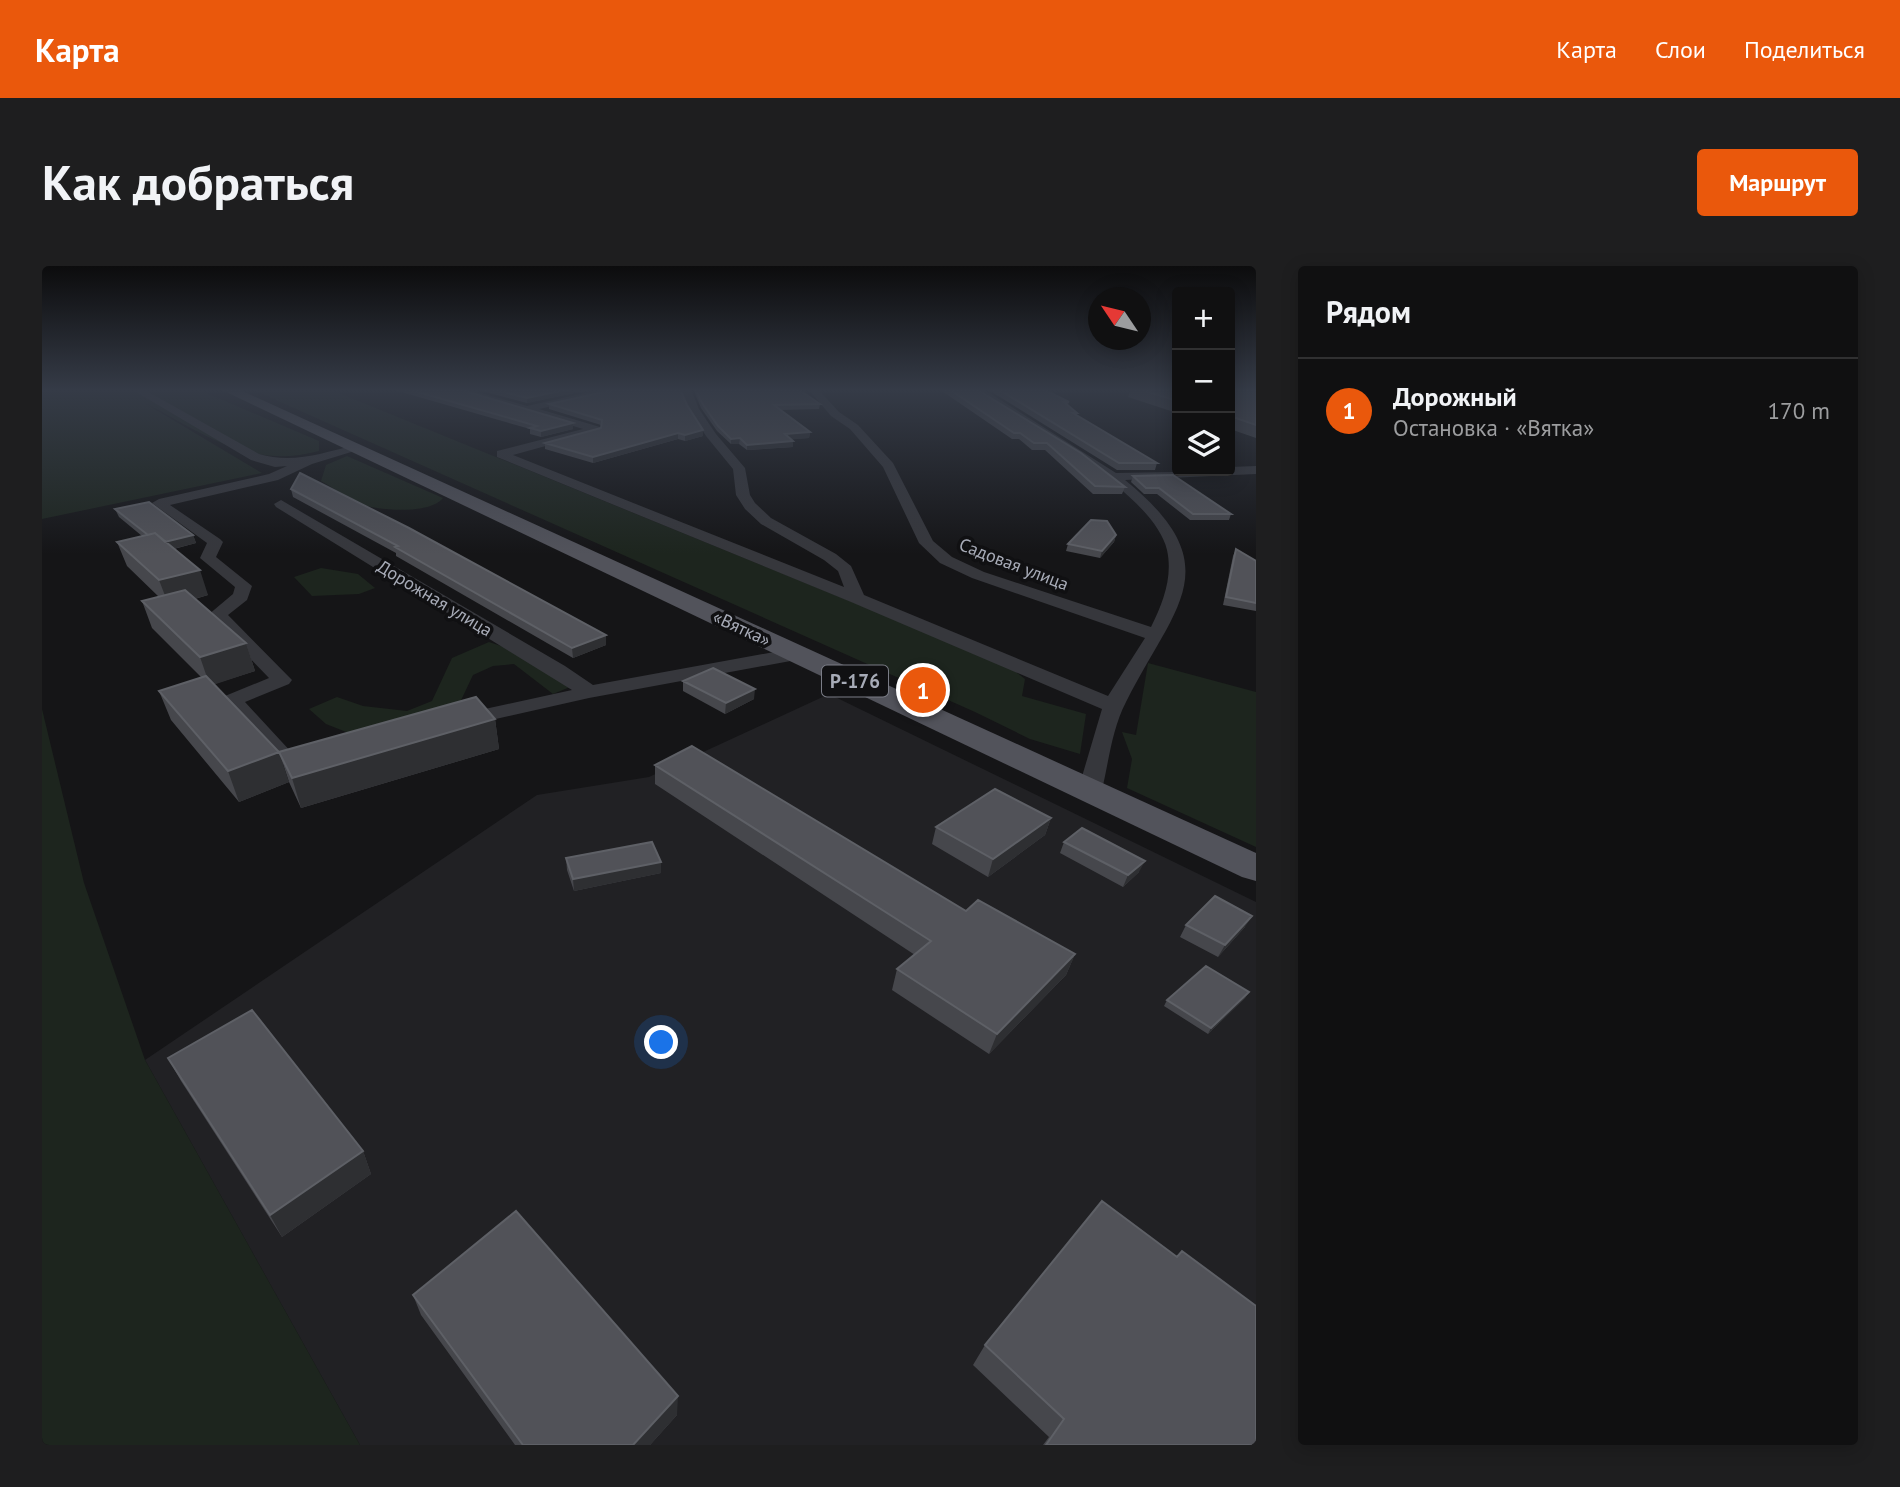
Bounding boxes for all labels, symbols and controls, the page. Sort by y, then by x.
text: Карта [35,28,120,71]
text: Карта [1556,34,1617,65]
text: Слои [1655,34,1706,65]
text: Поделиться [1744,34,1865,65]
button: Маршрут [1697,149,1858,216]
text: Как добраться [42,150,354,214]
north arrow [1088,287,1151,350]
map controls [1172,287,1235,476]
button: + [1172,287,1235,350]
text: Рядом [1326,292,1411,331]
button: − [1172,350,1235,413]
text: Дорожный [1393,380,1517,413]
text: 1 [1342,396,1356,425]
text: 170 m [1768,396,1830,425]
button: layers [1172,413,1235,476]
text: Остановка · «Вятка» [1393,413,1594,442]
street label: Садовая улица [956,533,1072,595]
street label: Дорожная улица [373,555,497,641]
street label: «Вятка» [710,605,774,651]
pin: 1 [900,664,946,716]
road number: Р-176 [822,666,888,696]
your location [644,1025,678,1059]

